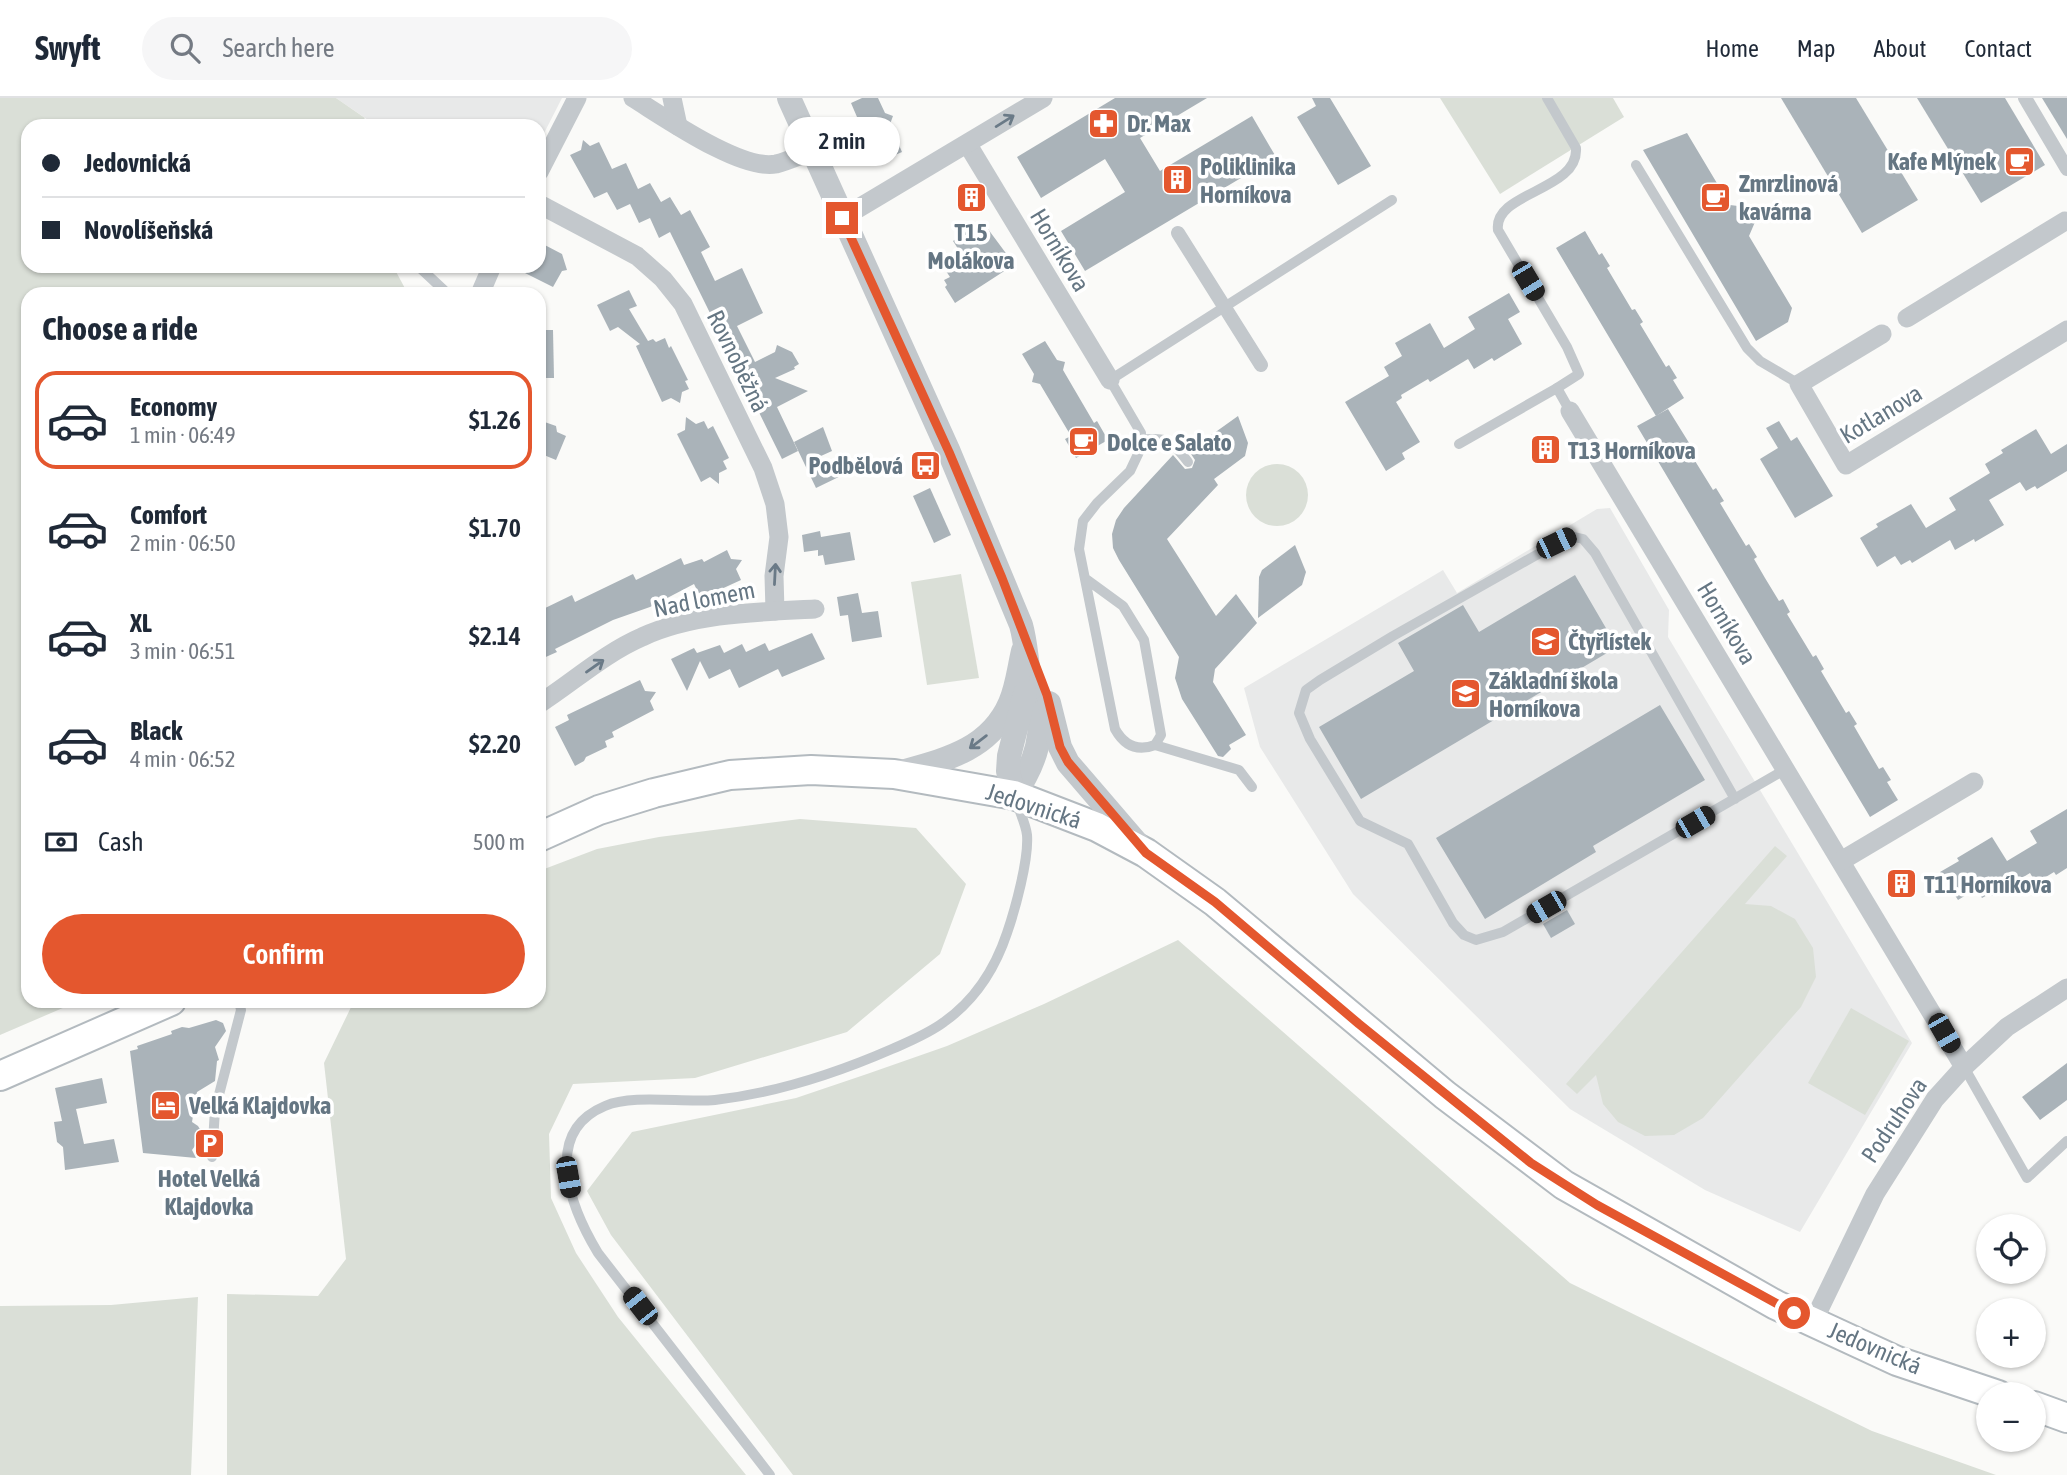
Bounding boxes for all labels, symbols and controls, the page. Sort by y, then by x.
search box [142,17,632,80]
text: Swyft [35,29,100,67]
icon: search [166,29,204,67]
text: Search here [222,33,335,63]
text: Home [1705,35,1759,62]
text: Map [1797,35,1835,62]
text: About [1873,35,1926,62]
text: Contact [1964,35,2032,62]
pharmacy icon: Dr. Max [1087,106,1121,140]
place label: Dr. Max [1127,110,1191,137]
one-way arrow [995,114,1015,128]
callout: 2 min [784,116,900,166]
text: 2 min [819,128,865,154]
cafe icon: Kafe Mlýnek [2002,144,2036,178]
text: Jedovnická [84,148,191,178]
place label: Kafe Mlýnek [1888,148,1996,175]
place label: Poliklinika Horníkova [1200,153,1296,208]
building icon: Poliklinika Horníkova [1160,163,1194,197]
place label: Zmrzlinová kavárna [1739,170,1838,225]
cafe icon: Zmrzlinová kavárna [1699,180,1733,214]
building icon: T15 Molákova [954,181,988,215]
route end [826,202,858,234]
street label: Horníkova [1025,204,1095,296]
text: Novolíšeňská [84,215,213,245]
place label: T15 Molákova [928,219,1014,274]
car [1509,258,1548,304]
street label: Rovnoběžná [702,306,774,416]
text: Choose a ride [42,310,198,347]
street label: Kotlanova [1835,379,1927,449]
icon: car [46,389,109,452]
text: Economy [130,392,217,422]
text: $1.26 [469,405,521,435]
text: 1 min · 06:49 [130,422,236,448]
cafe icon: Dolce e Salato [1067,425,1101,459]
place label: Dolce e Salato [1107,429,1232,456]
building icon: T13 Horníkova [1528,433,1562,467]
place label: T13 Horníkova [1568,437,1696,464]
bus stop icon: Podbělová [909,448,943,482]
place label: Podbělová [809,452,903,479]
icon: car [46,497,109,560]
text: Comfort [130,500,207,530]
text: $1.70 [469,513,521,543]
car [1533,524,1580,562]
text: 2 min · 06:50 [130,530,236,556]
one-way arrow [769,563,782,585]
street label: Nad lomem [651,576,757,622]
street label: Horníkova [1692,577,1762,669]
icon: car [46,605,109,668]
text: XL [130,608,152,638]
text: $2.14 [469,621,521,651]
school or university icon: Čtyřlístek [1528,624,1562,658]
place label: Čtyřlístek [1568,628,1652,655]
text: 3 min · 06:51 [130,638,236,664]
one-way arrow [585,659,604,673]
place label: Základní škola Horníkova [1489,667,1618,722]
school or university icon: Základní škola Horníkova [1449,677,1483,711]
icon: car [46,713,109,776]
text: Black [130,716,182,746]
text: $2.20 [469,729,521,759]
one-way arrow [969,735,987,750]
text: 4 min · 06:52 [130,746,236,772]
street label: Jedovnická [983,778,1085,834]
car [1672,802,1719,842]
icon: cash [42,823,80,861]
text: Cash [98,827,144,857]
text: 500 m [473,829,525,855]
building icon: T11 Horníkova [1884,867,1918,901]
place label: T11 Horníkova [1924,871,2052,898]
car [1523,887,1570,927]
button: Confirm [42,914,525,994]
car [1925,1010,1964,1056]
street label: Podruhova [1856,1073,1932,1167]
hotel icon: Velká Klajdovka [149,1088,183,1122]
place label: Velká Klajdovka [188,1092,331,1119]
parking icon: Hotel Velká Klajdovka [192,1127,226,1161]
car [555,1154,582,1200]
place label: Hotel Velká Klajdovka [158,1165,260,1220]
map controls [1976,1214,2046,1452]
button: locate [1976,1214,2046,1284]
car [619,1283,662,1329]
route start [1778,1297,1810,1329]
button: + [1976,1298,2046,1368]
street label: Jedovnická [1824,1316,1926,1380]
button: − [1976,1382,2046,1452]

